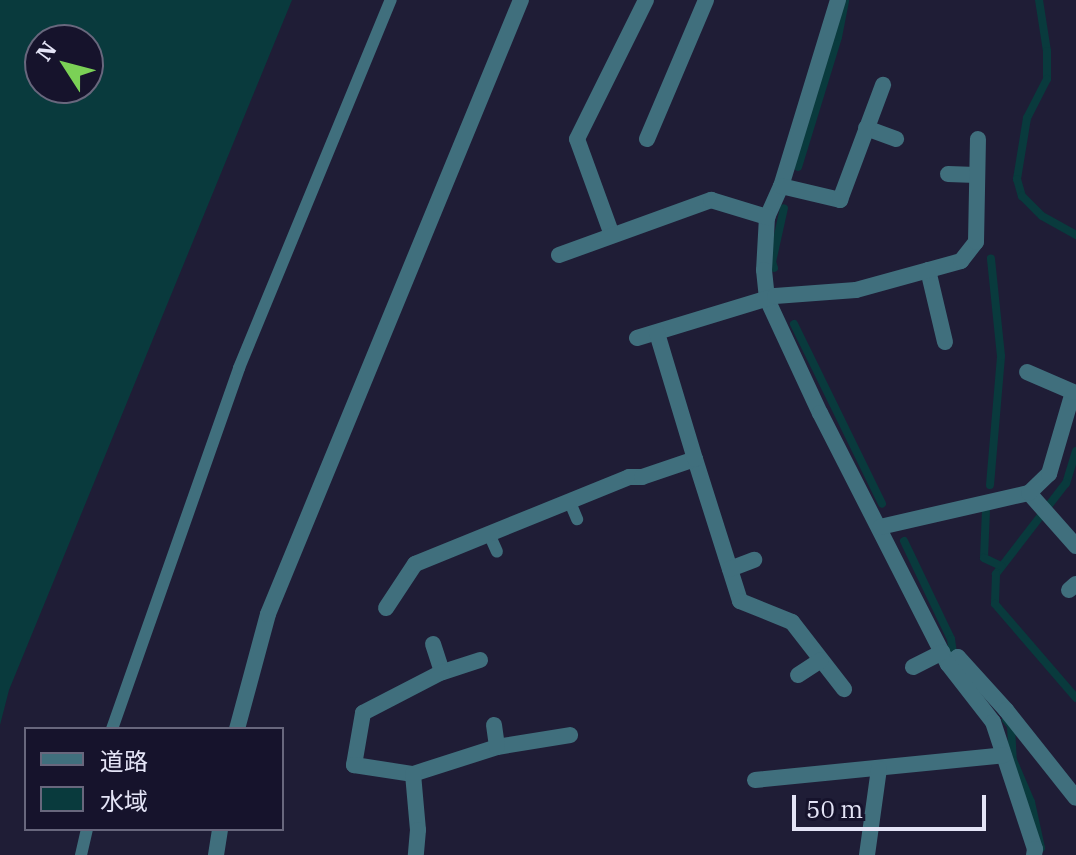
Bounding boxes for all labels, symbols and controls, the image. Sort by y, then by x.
north arrow [24,24,104,104]
text: N [29,35,63,66]
legend [24,727,284,831]
text: 道路 [100,745,148,777]
scale bar [796,779,990,829]
text: 水域 [100,785,148,817]
text: 50 m [806,793,863,825]

